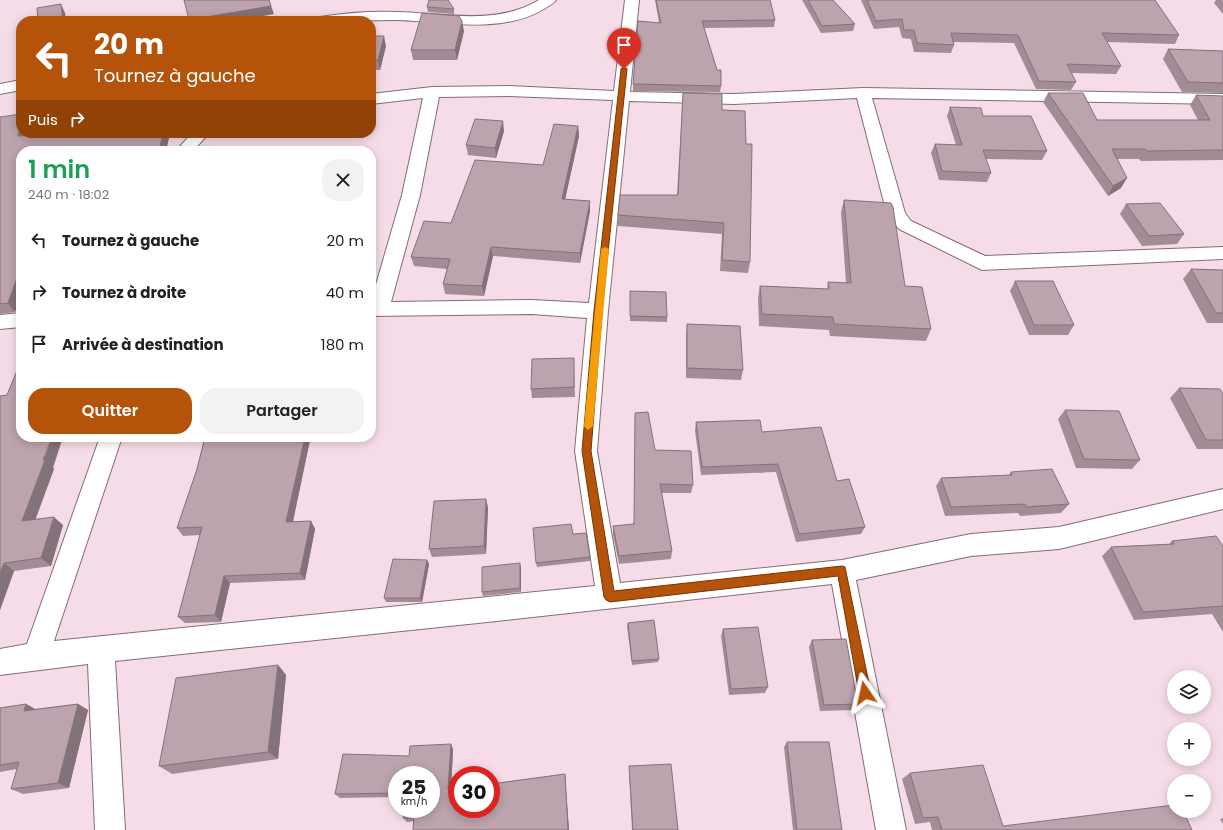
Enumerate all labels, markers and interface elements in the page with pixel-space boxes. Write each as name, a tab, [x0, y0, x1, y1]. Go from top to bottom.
text: 20 m	[94, 25, 164, 64]
pin	[607, 28, 641, 69]
icon: left	[28, 32, 80, 84]
icon: arrive	[613, 34, 635, 56]
text: Tournez à gauche	[94, 63, 256, 88]
icon: right	[66, 108, 88, 130]
text: Puis	[28, 109, 58, 130]
text: 1 min	[28, 153, 90, 186]
button: close	[322, 159, 364, 201]
text: 240 m · 18:02	[28, 185, 109, 204]
icon: left	[28, 229, 50, 251]
text: Tournez à gauche	[62, 230, 199, 251]
text: 20 m	[326, 230, 364, 251]
icon: right	[28, 281, 50, 303]
text: Tournez à droite	[62, 282, 186, 303]
text: 40 m	[326, 282, 364, 303]
icon: arrive	[28, 333, 50, 355]
text: Arrivée à destination	[62, 334, 224, 355]
text: 180 m	[321, 334, 364, 355]
button: Quitter	[28, 388, 192, 434]
button: Partager	[200, 388, 364, 434]
map controls	[1167, 670, 1211, 818]
button: layers	[1167, 670, 1211, 714]
position arrow	[844, 672, 886, 714]
button: +	[1167, 722, 1211, 766]
speed limit sign: 30	[448, 766, 500, 818]
text: 25	[402, 773, 426, 801]
button: −	[1167, 774, 1211, 818]
text: km/h	[401, 794, 427, 809]

